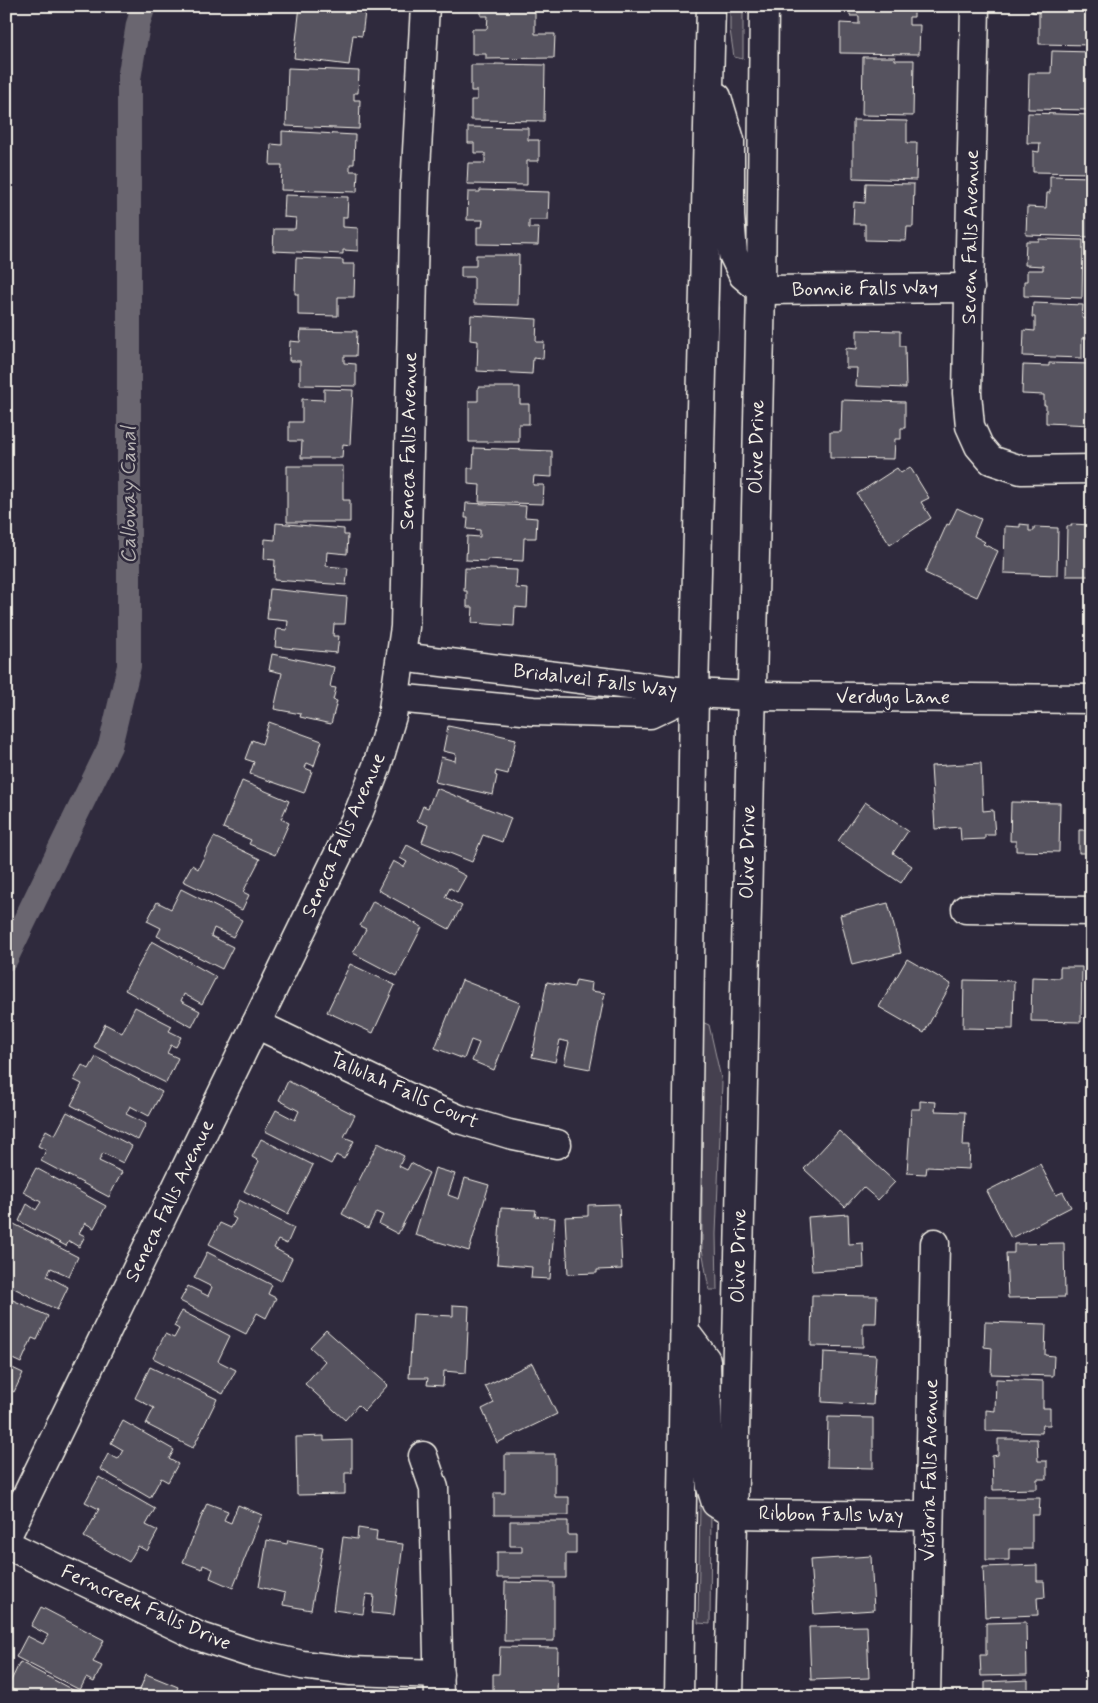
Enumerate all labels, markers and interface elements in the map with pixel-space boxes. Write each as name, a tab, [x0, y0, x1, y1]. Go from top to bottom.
street label: Seven Falls Avenue	[956, 149, 986, 325]
street label: Bonnie Falls Way	[792, 274, 938, 304]
street label: Seneca Falls Avenue	[394, 352, 424, 530]
street label: Olive Drive	[743, 399, 771, 495]
water label: Calloway Canal	[115, 424, 143, 564]
street label: Bridalveil Falls Way	[511, 658, 679, 704]
street label: Verdugo Lane	[836, 684, 950, 711]
street label: Seneca Falls Avenue	[295, 748, 393, 922]
street label: Olive Drive	[734, 804, 762, 900]
street label: Tallulah Falls Court	[325, 1046, 483, 1136]
street label: Seneca Falls Avenue	[119, 1115, 221, 1287]
street label: Olive Drive	[725, 1208, 753, 1304]
street label: Victoria Falls Avenue	[915, 1378, 945, 1561]
street label: Ribbon Falls Way	[758, 1500, 904, 1530]
street label: Ferncreek Falls Drive	[57, 1558, 235, 1658]

